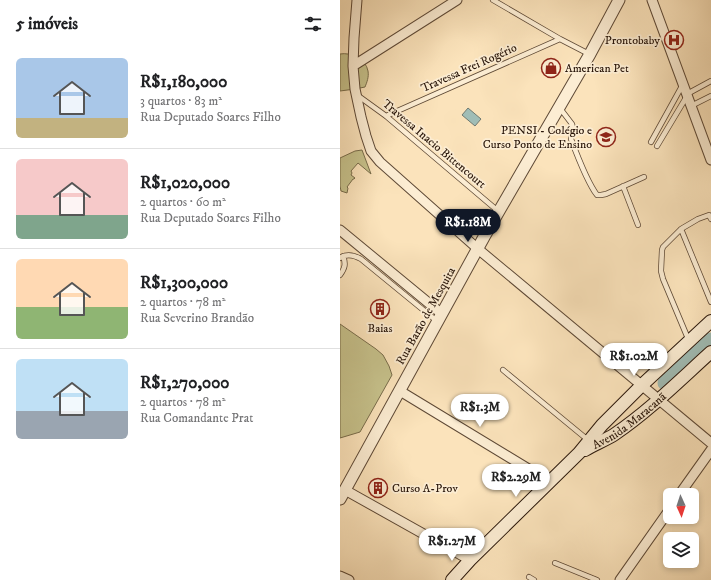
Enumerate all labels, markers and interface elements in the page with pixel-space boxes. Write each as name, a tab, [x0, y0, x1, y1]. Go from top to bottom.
text: 5 imóveis	[16, 13, 78, 35]
icon: filters	[302, 13, 324, 35]
hospital icon: Prontobaby	[663, 29, 685, 51]
place label: Prontobaby	[605, 33, 660, 48]
street label: Travessa Frei Rogério	[419, 40, 519, 96]
shop icon: American Pet	[540, 57, 562, 79]
place label: American Pet	[565, 61, 629, 76]
text: R$1,180,000	[140, 71, 227, 93]
icon: home	[48, 74, 96, 122]
text: 3 quartos · 83 m²	[140, 93, 222, 109]
street label: Travessa Inacio Bittencourt	[379, 96, 489, 192]
text: Rua Deputado Soares Filho	[140, 109, 281, 125]
place label: PENSI - Colégio e Curso Ponto de Ensino	[483, 123, 592, 152]
school or university icon: PENSI - Colégio e Curso Ponto de Ensino	[595, 126, 617, 148]
text: R$1,020,000	[140, 172, 230, 194]
icon: home	[48, 175, 96, 223]
text: 2 quartos · 60 m²	[140, 194, 226, 210]
pin: R$1.18M	[431, 209, 505, 243]
text: Rua Deputado Soares Filho	[140, 210, 281, 226]
text: R$1.18M	[445, 214, 491, 230]
street label: Rua Barão de Mesquita	[393, 264, 459, 367]
text: R$1,300,000	[140, 272, 228, 294]
icon: home	[48, 275, 96, 323]
text: 2 quartos · 78 m²	[140, 294, 226, 310]
building icon: Baias	[369, 298, 391, 320]
text: Rua Severino Brandão	[140, 310, 254, 326]
place label: Baias	[368, 321, 392, 336]
pin: R$1.02M	[597, 343, 671, 377]
text: R$1.02M	[610, 348, 658, 364]
text: R$1,270,000	[140, 372, 229, 394]
icon: home	[48, 375, 96, 423]
street label: Avenida Maracanã	[590, 389, 670, 452]
text: 2 quartos · 78 m²	[140, 394, 226, 410]
pin: R$1.3M	[447, 394, 513, 428]
text: R$1.3M	[460, 399, 500, 415]
text: Rua Comandante Prat	[140, 410, 253, 426]
pin: R$2.29M	[479, 464, 553, 498]
text: R$2.29M	[491, 469, 541, 485]
building icon: Curso A-Prov	[367, 477, 389, 499]
place label: Curso A-Prov	[392, 481, 458, 496]
north arrow	[663, 488, 699, 524]
map controls	[663, 488, 699, 568]
pin: R$1.27M	[415, 528, 489, 562]
button: layers	[663, 532, 699, 568]
text: R$1.27M	[428, 533, 476, 549]

